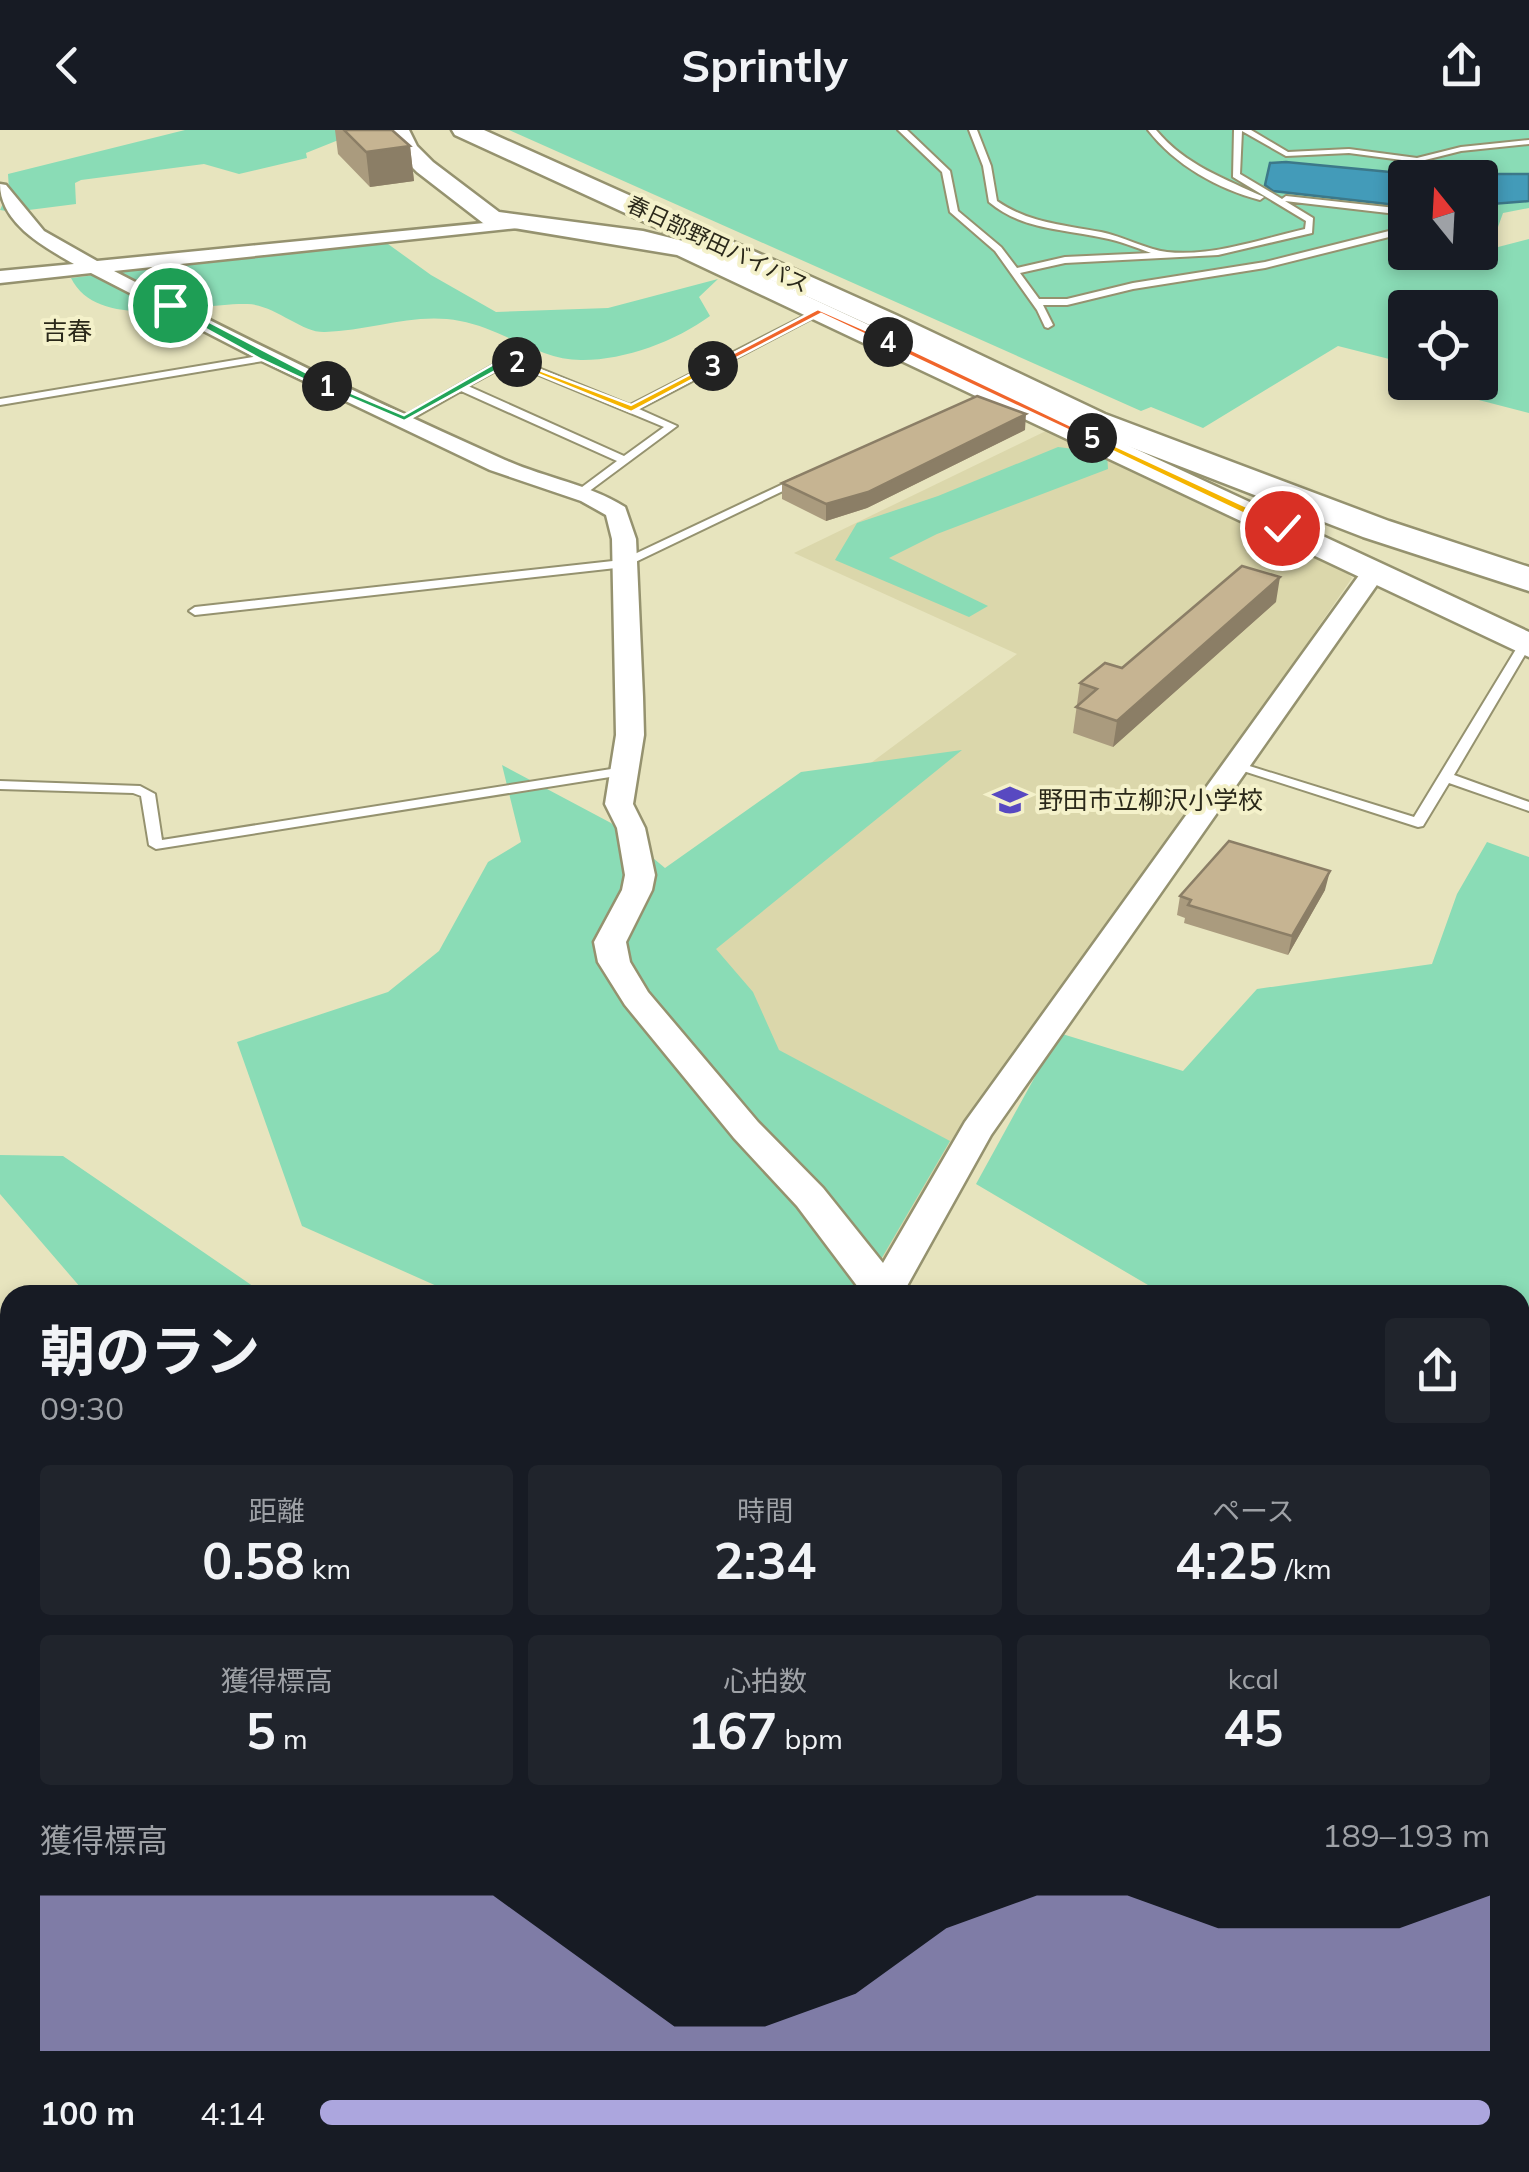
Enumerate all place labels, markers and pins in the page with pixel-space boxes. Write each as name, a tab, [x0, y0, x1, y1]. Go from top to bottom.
pin	[128, 263, 213, 348]
pin: 4	[863, 317, 913, 367]
pin: 2	[492, 337, 542, 387]
pin: 3	[688, 341, 738, 391]
pin: 1	[302, 361, 352, 411]
pin: 5	[1067, 413, 1117, 463]
pin	[1240, 486, 1325, 571]
school or university icon: 野田市立柳沢小学校	[991, 781, 1029, 819]
place label: 野田市立柳沢小学校	[1038, 784, 1263, 815]

